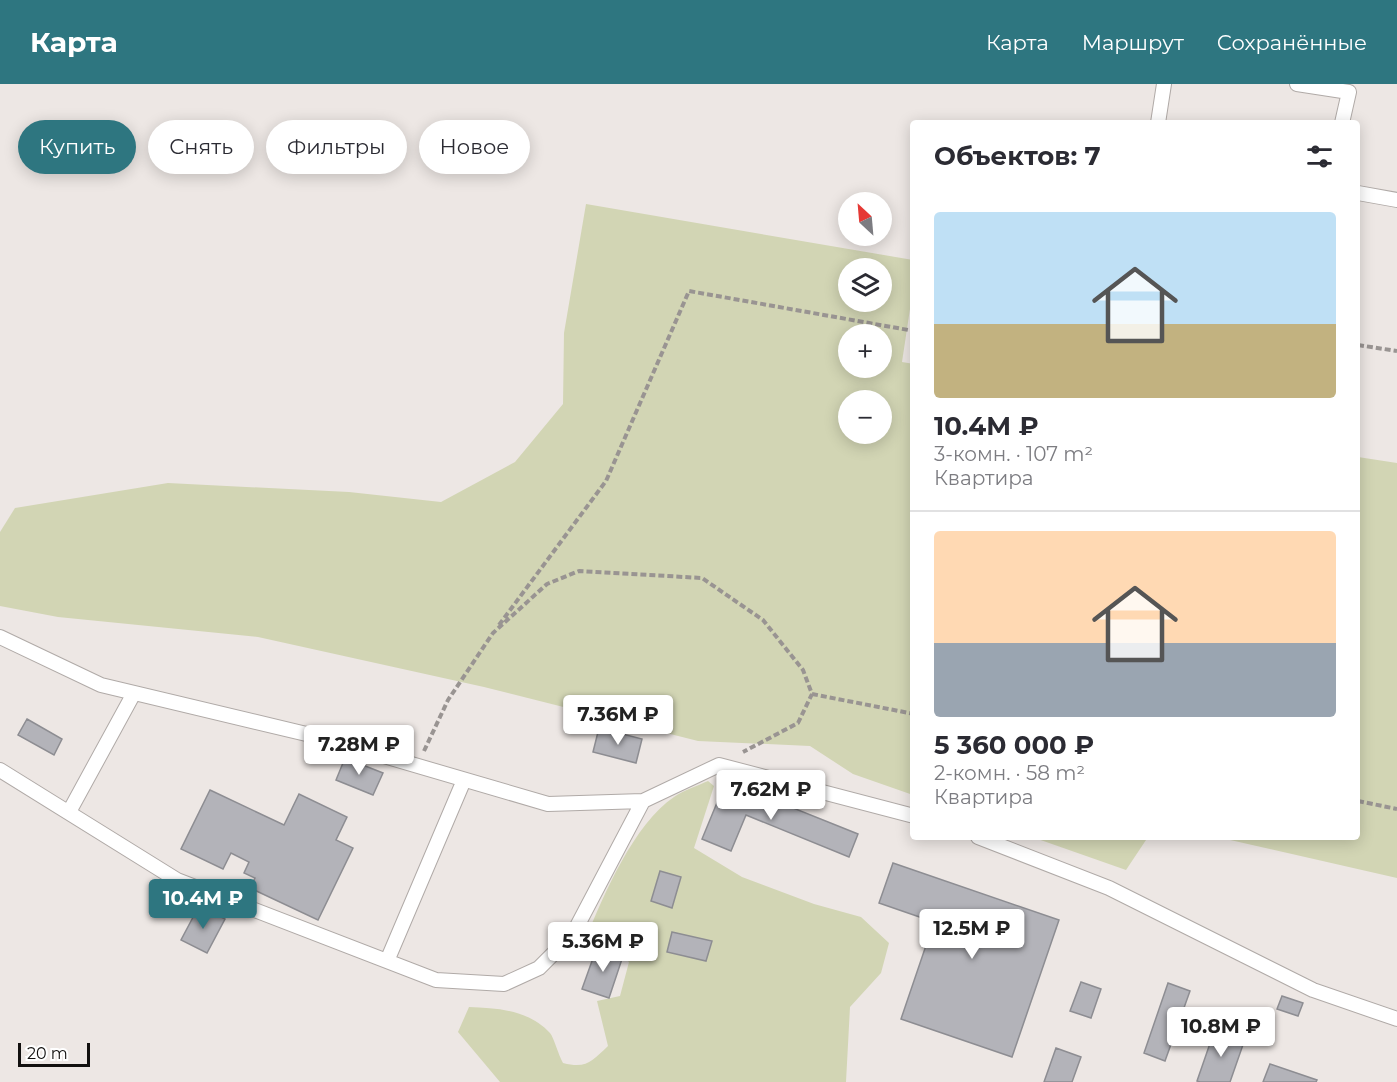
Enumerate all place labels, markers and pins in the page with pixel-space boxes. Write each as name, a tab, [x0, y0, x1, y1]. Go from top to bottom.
pin: 7.36M ₽	[563, 695, 673, 746]
pin: 7.28M ₽	[304, 725, 414, 776]
pin: 7.62M ₽	[716, 770, 826, 821]
pin: 10.4M ₽	[148, 879, 258, 930]
pin: 12.5M ₽	[917, 909, 1027, 960]
pin: 5.36M ₽	[548, 922, 658, 973]
pin: 10.8M ₽	[1166, 1007, 1276, 1058]

